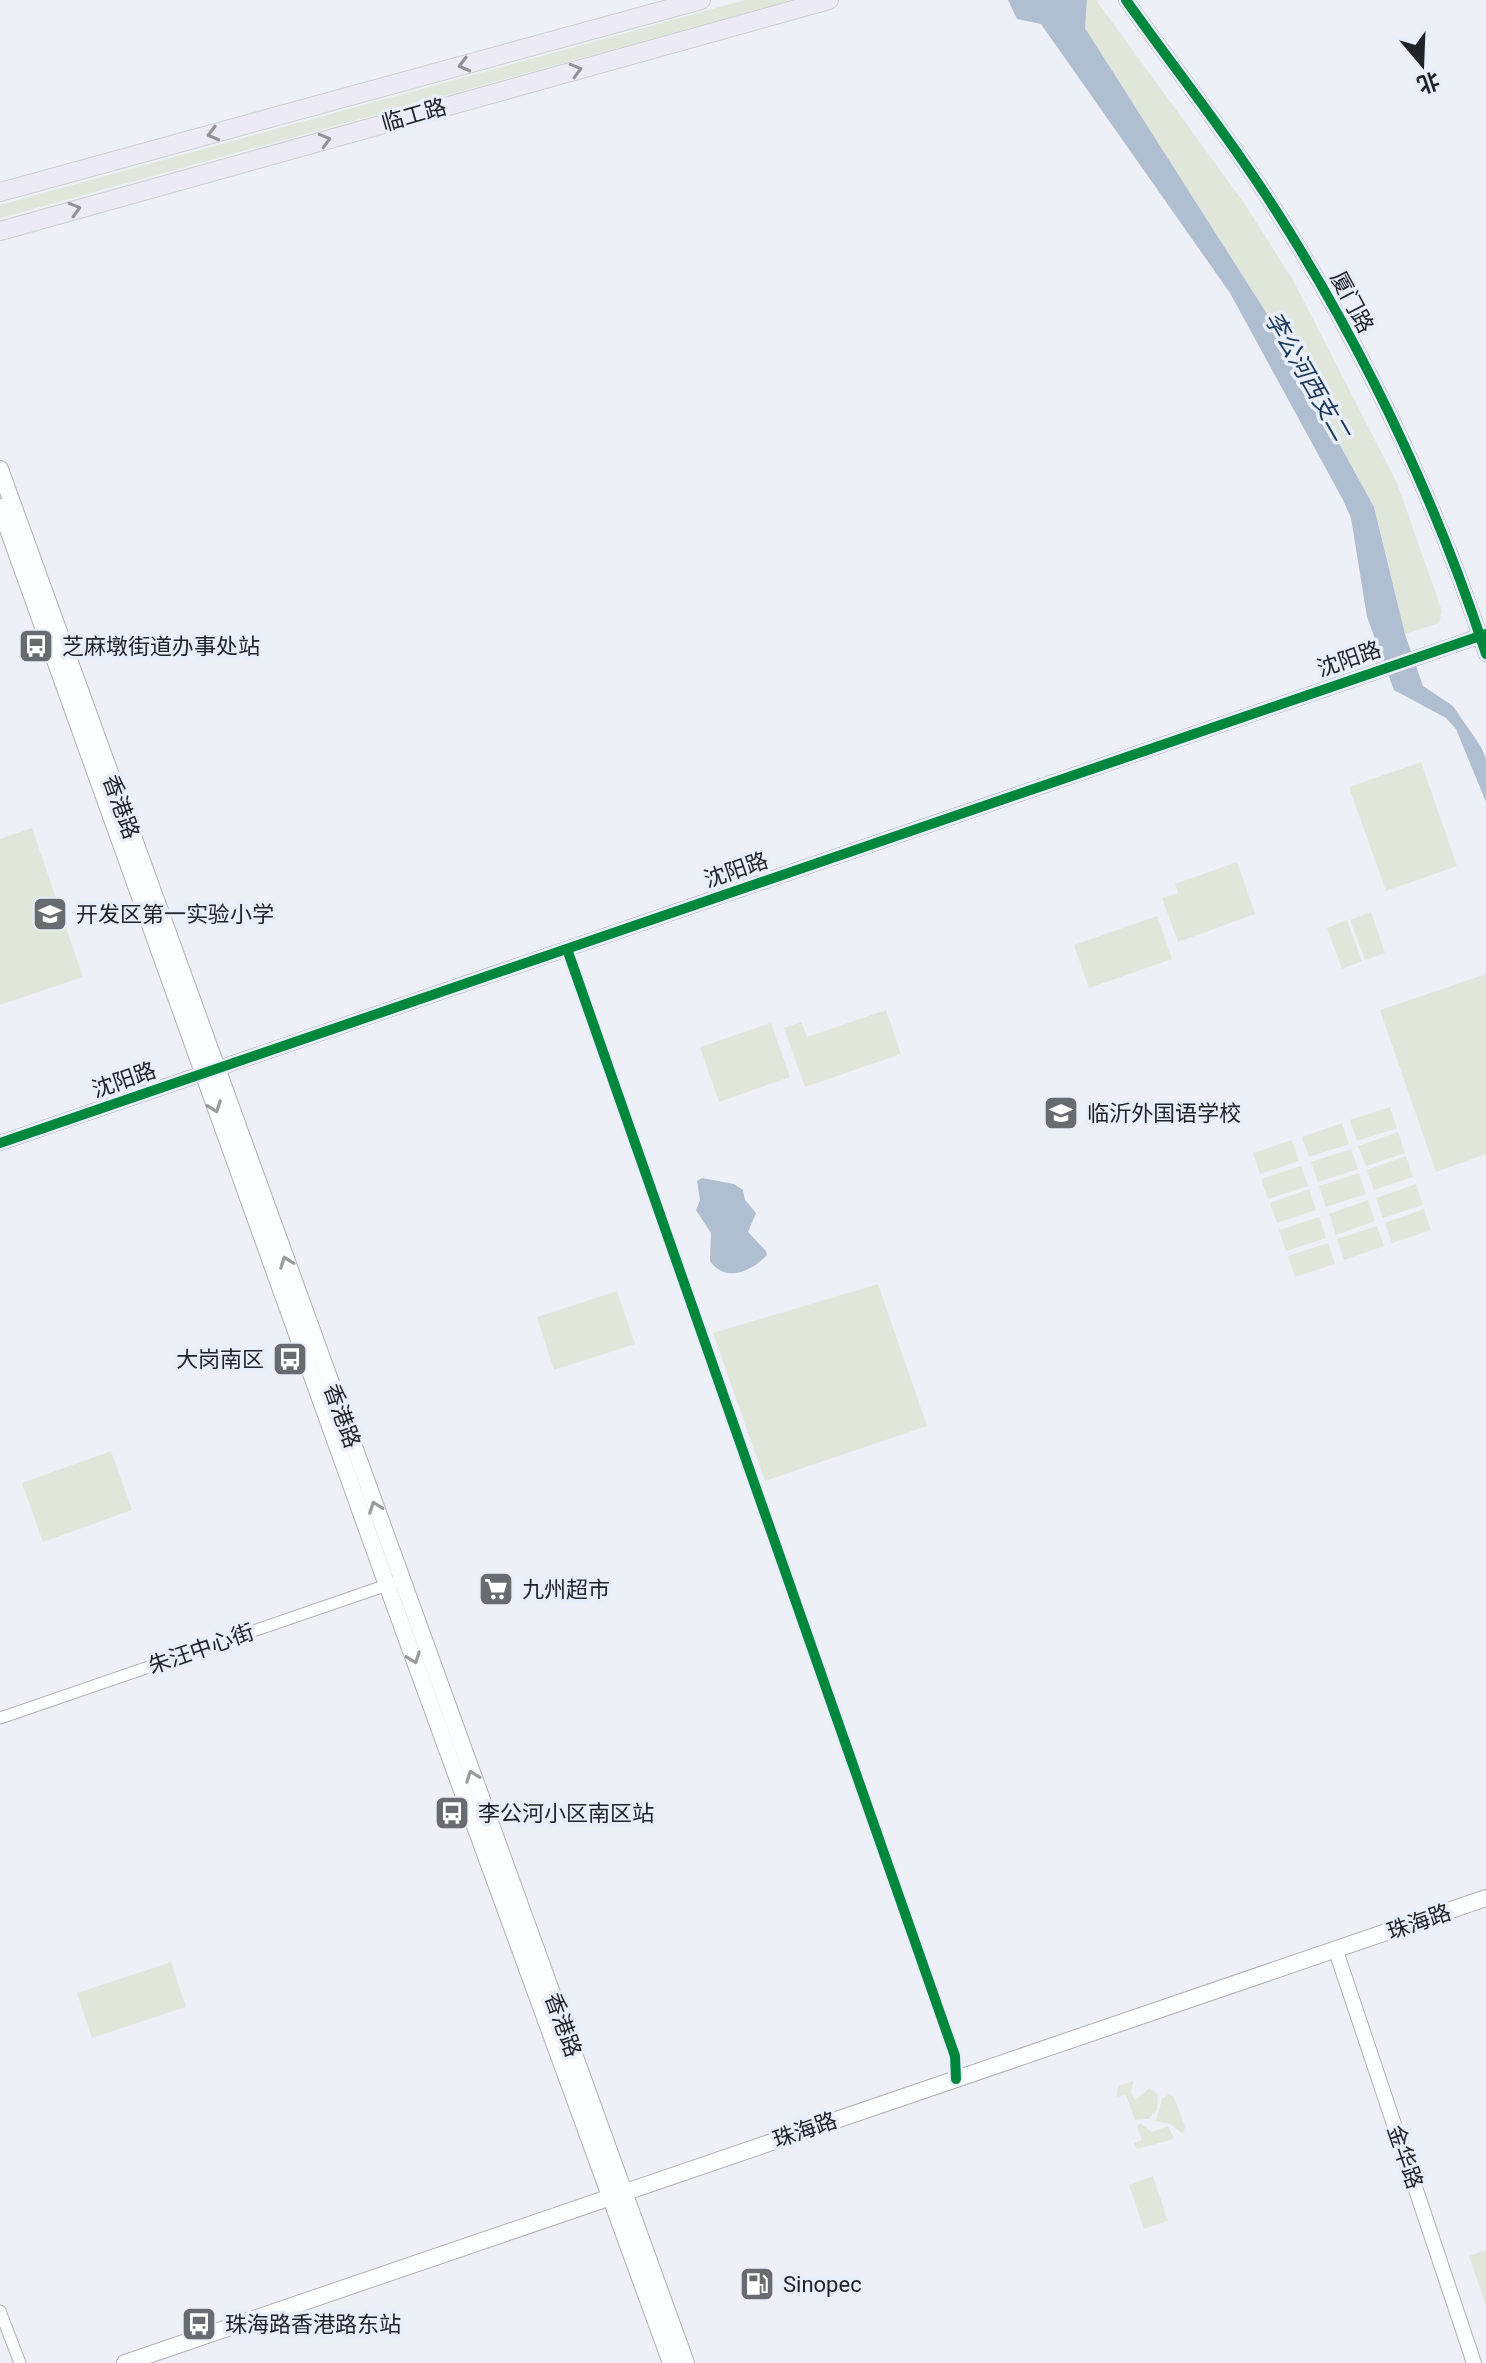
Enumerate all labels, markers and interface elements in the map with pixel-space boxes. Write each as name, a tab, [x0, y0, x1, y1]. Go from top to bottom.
north arrow	[1382, 24, 1462, 104]
one-way arrow	[457, 56, 471, 72]
one-way arrow	[569, 63, 582, 80]
text: 北	[1414, 67, 1443, 98]
street label: 临工路	[379, 94, 449, 136]
one-way arrow	[206, 124, 220, 141]
one-way arrow	[318, 133, 332, 149]
one-way arrow	[67, 202, 81, 219]
street label: 厦门路	[1325, 267, 1379, 337]
water label: 李公河西支二	[1259, 307, 1356, 446]
bus stop icon: 芝麻墩街道办事处站	[17, 627, 55, 665]
place label: 芝麻墩街道办事处站	[62, 634, 260, 659]
street label: 沈阳路	[1314, 636, 1384, 682]
street label: 香港路	[98, 772, 144, 842]
street label: 沈阳路	[701, 847, 771, 893]
school or university icon: 开发区第一实验小学	[31, 895, 69, 933]
place label: 开发区第一实验小学	[76, 902, 274, 927]
street label: 沈阳路	[89, 1057, 159, 1103]
school or university icon: 临沂外国语学校	[1042, 1094, 1080, 1132]
one-way arrow	[206, 1100, 222, 1114]
place label: 临沂外国语学校	[1087, 1101, 1241, 1126]
one-way arrow	[279, 1256, 296, 1270]
bus stop icon: 大岗南区	[271, 1340, 309, 1378]
place label: 大岗南区	[176, 1347, 264, 1372]
street label: 香港路	[319, 1381, 365, 1451]
one-way arrow	[368, 1500, 384, 1514]
supermarket icon: 九州超市	[477, 1570, 515, 1608]
place label: 九州超市	[522, 1577, 610, 1602]
street label: 朱汪中心街	[145, 1619, 257, 1679]
one-way arrow	[404, 1650, 421, 1664]
one-way arrow	[466, 1769, 482, 1783]
bus stop icon: 李公河小区南区站	[433, 1794, 471, 1832]
place label: 李公河小区南区站	[478, 1801, 654, 1826]
street label: 珠海路	[1384, 1899, 1454, 1945]
street label: 香港路	[540, 1990, 586, 2060]
street label: 珠海路	[770, 2107, 840, 2153]
street label: 金华路	[1382, 2122, 1428, 2192]
fuel station icon: Sinopec	[738, 2265, 776, 2303]
place label: Sinopec	[783, 2272, 862, 2297]
bus stop icon: 珠海路香港路东站	[180, 2305, 218, 2343]
place label: 珠海路香港路东站	[225, 2312, 401, 2337]

